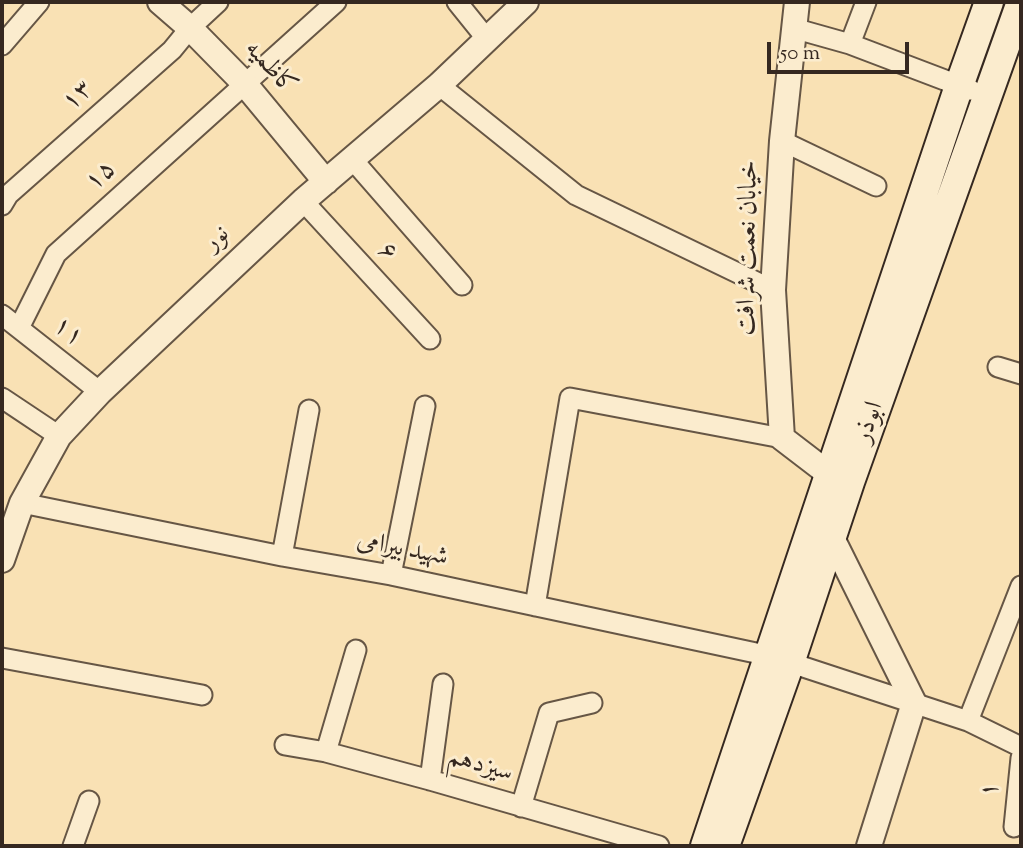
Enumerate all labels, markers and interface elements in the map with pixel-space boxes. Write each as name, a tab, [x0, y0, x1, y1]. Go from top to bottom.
scale bar	[771, 28, 913, 72]
street label: کاظمیه	[236, 35, 302, 103]
text: 50 m	[780, 39, 820, 69]
street label: ۱۳	[57, 75, 101, 119]
street label: ۱۵	[80, 155, 124, 199]
street label: خیابان نعمت شرافت	[733, 160, 767, 336]
street label: نور	[198, 220, 238, 260]
street label: ۶	[369, 237, 403, 269]
street label: ۱۱	[45, 311, 89, 355]
street label: ابوذر	[849, 398, 893, 448]
street label: شهید بیرامی	[354, 527, 450, 575]
street label: سیزدهم	[444, 743, 516, 791]
street label: ۱	[976, 781, 1008, 799]

